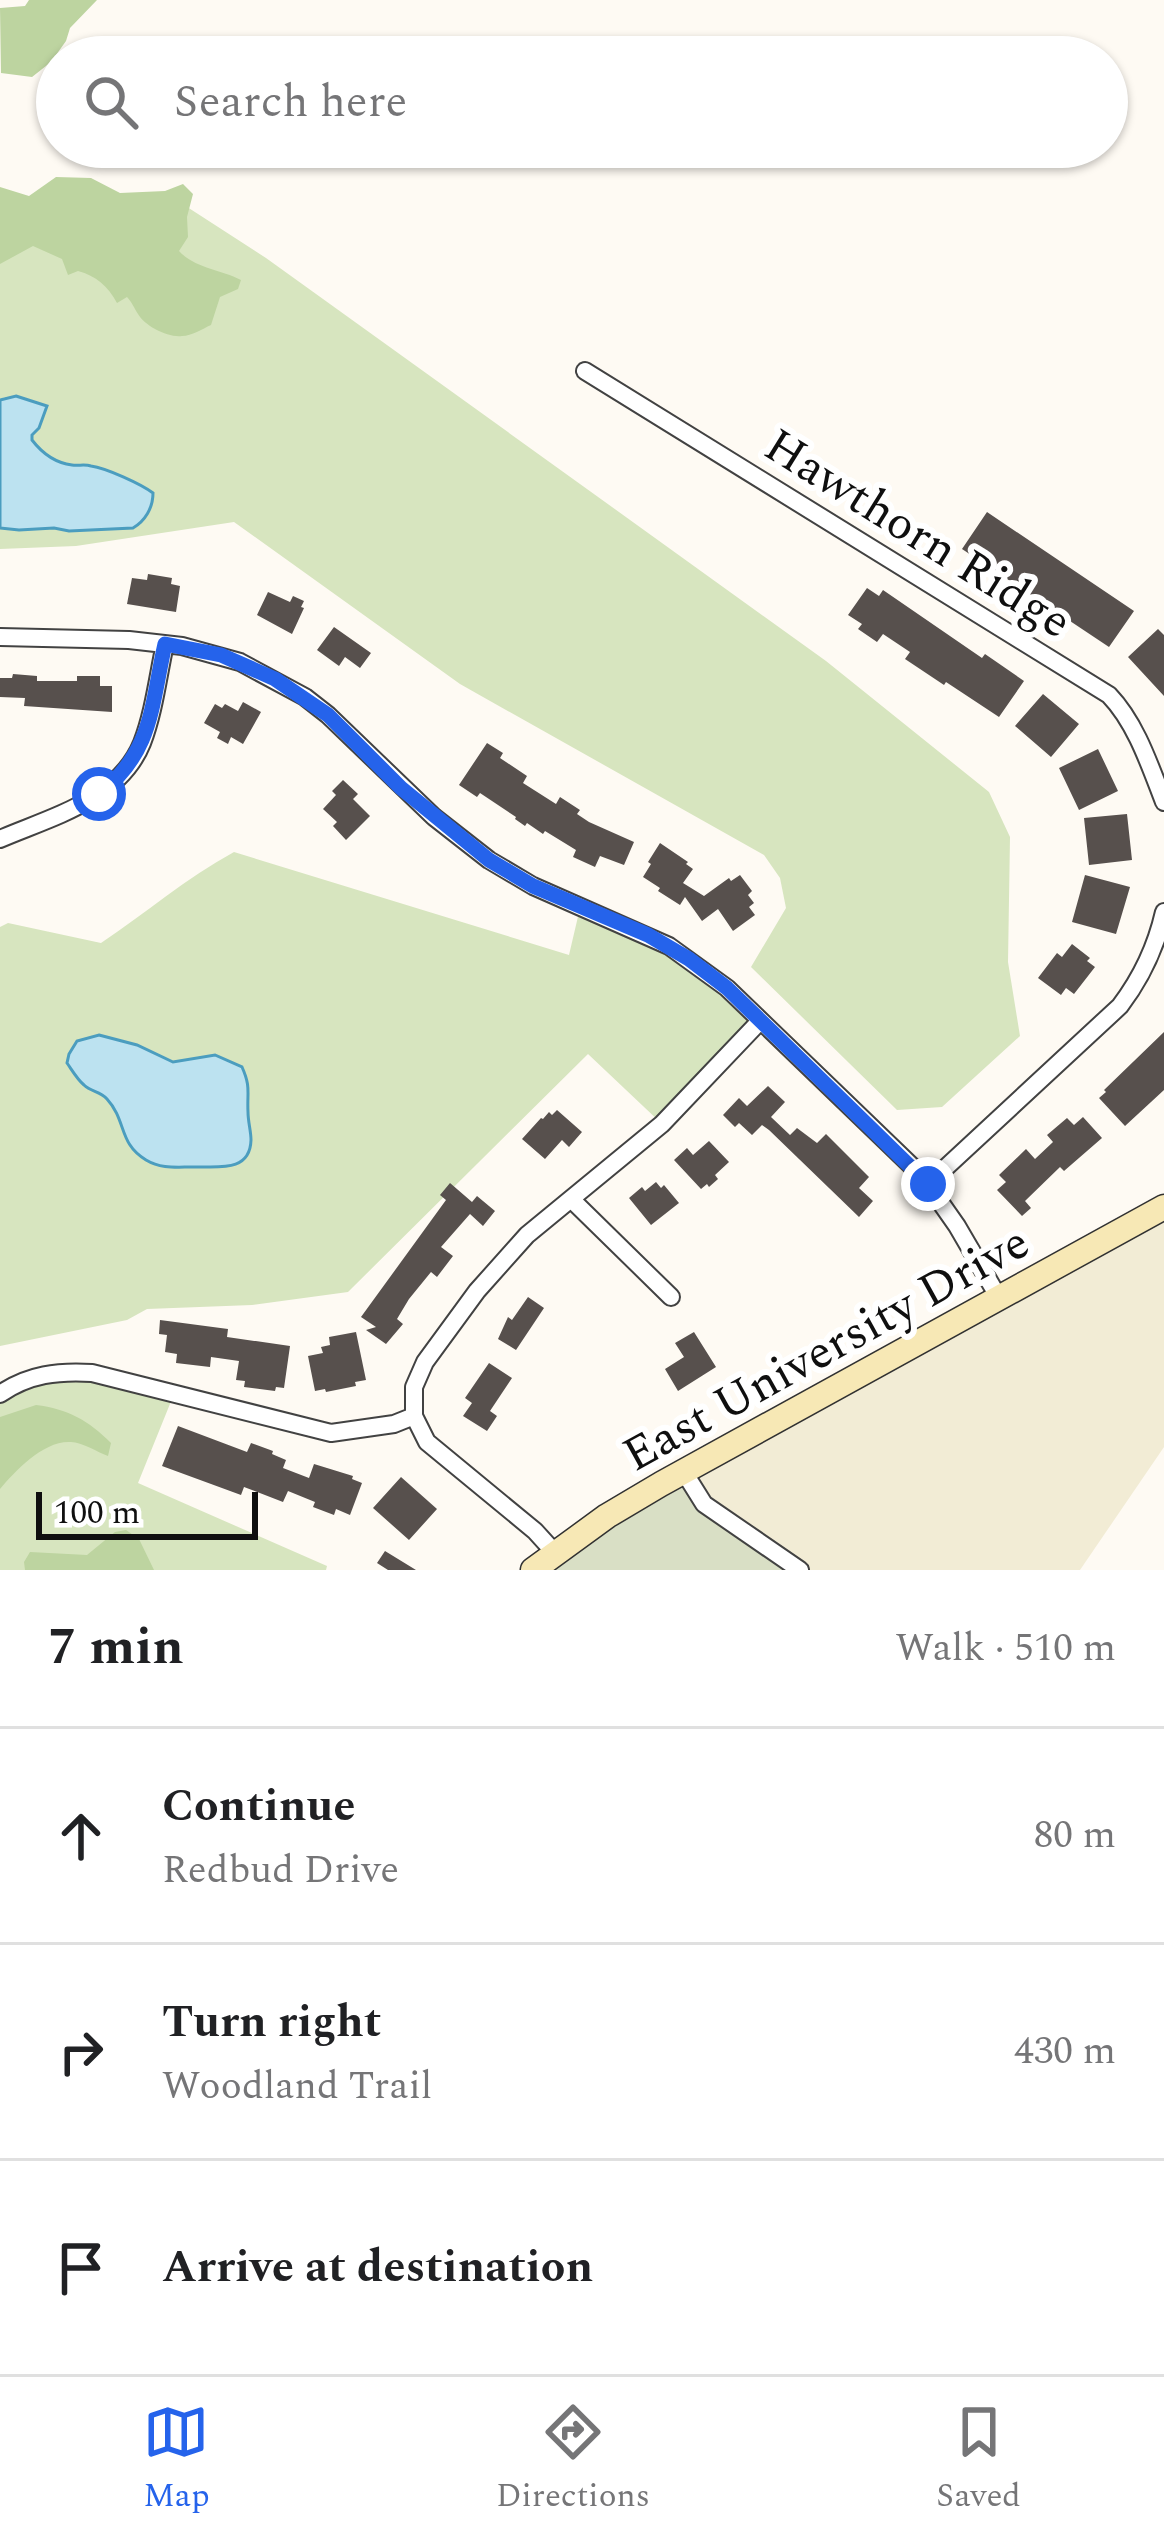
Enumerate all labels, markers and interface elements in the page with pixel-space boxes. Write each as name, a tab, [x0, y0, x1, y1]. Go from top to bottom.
search box	[36, 36, 1128, 168]
text: Search here	[174, 68, 407, 137]
icon: search	[78, 69, 144, 135]
street label: Hawthorn Ridge	[750, 410, 1086, 658]
route start	[72, 767, 126, 821]
route end	[901, 1157, 955, 1211]
street label: East University Drive	[609, 1207, 1043, 1491]
scale bar	[36, 1486, 258, 1539]
text: 100 m	[54, 1488, 140, 1538]
text: 7 min	[48, 1609, 184, 1687]
text: Walk · 510 m	[895, 1619, 1116, 1678]
text: Continue	[162, 1772, 355, 1841]
icon: ahead	[48, 1803, 114, 1869]
text: 80 m	[1034, 1806, 1116, 1865]
text: Redbud Drive	[162, 1841, 399, 1900]
text: Turn right	[162, 1988, 381, 2057]
icon: right	[48, 2019, 114, 2085]
text: 430 m	[1014, 2022, 1116, 2081]
text: Woodland Trail	[162, 2057, 432, 2116]
text: Arrive at destination	[162, 2233, 593, 2302]
icon: arrive	[48, 2235, 114, 2301]
tab: Map	[143, 2399, 210, 2521]
tab: Directions	[496, 2399, 650, 2521]
tab: Saved	[936, 2399, 1021, 2521]

